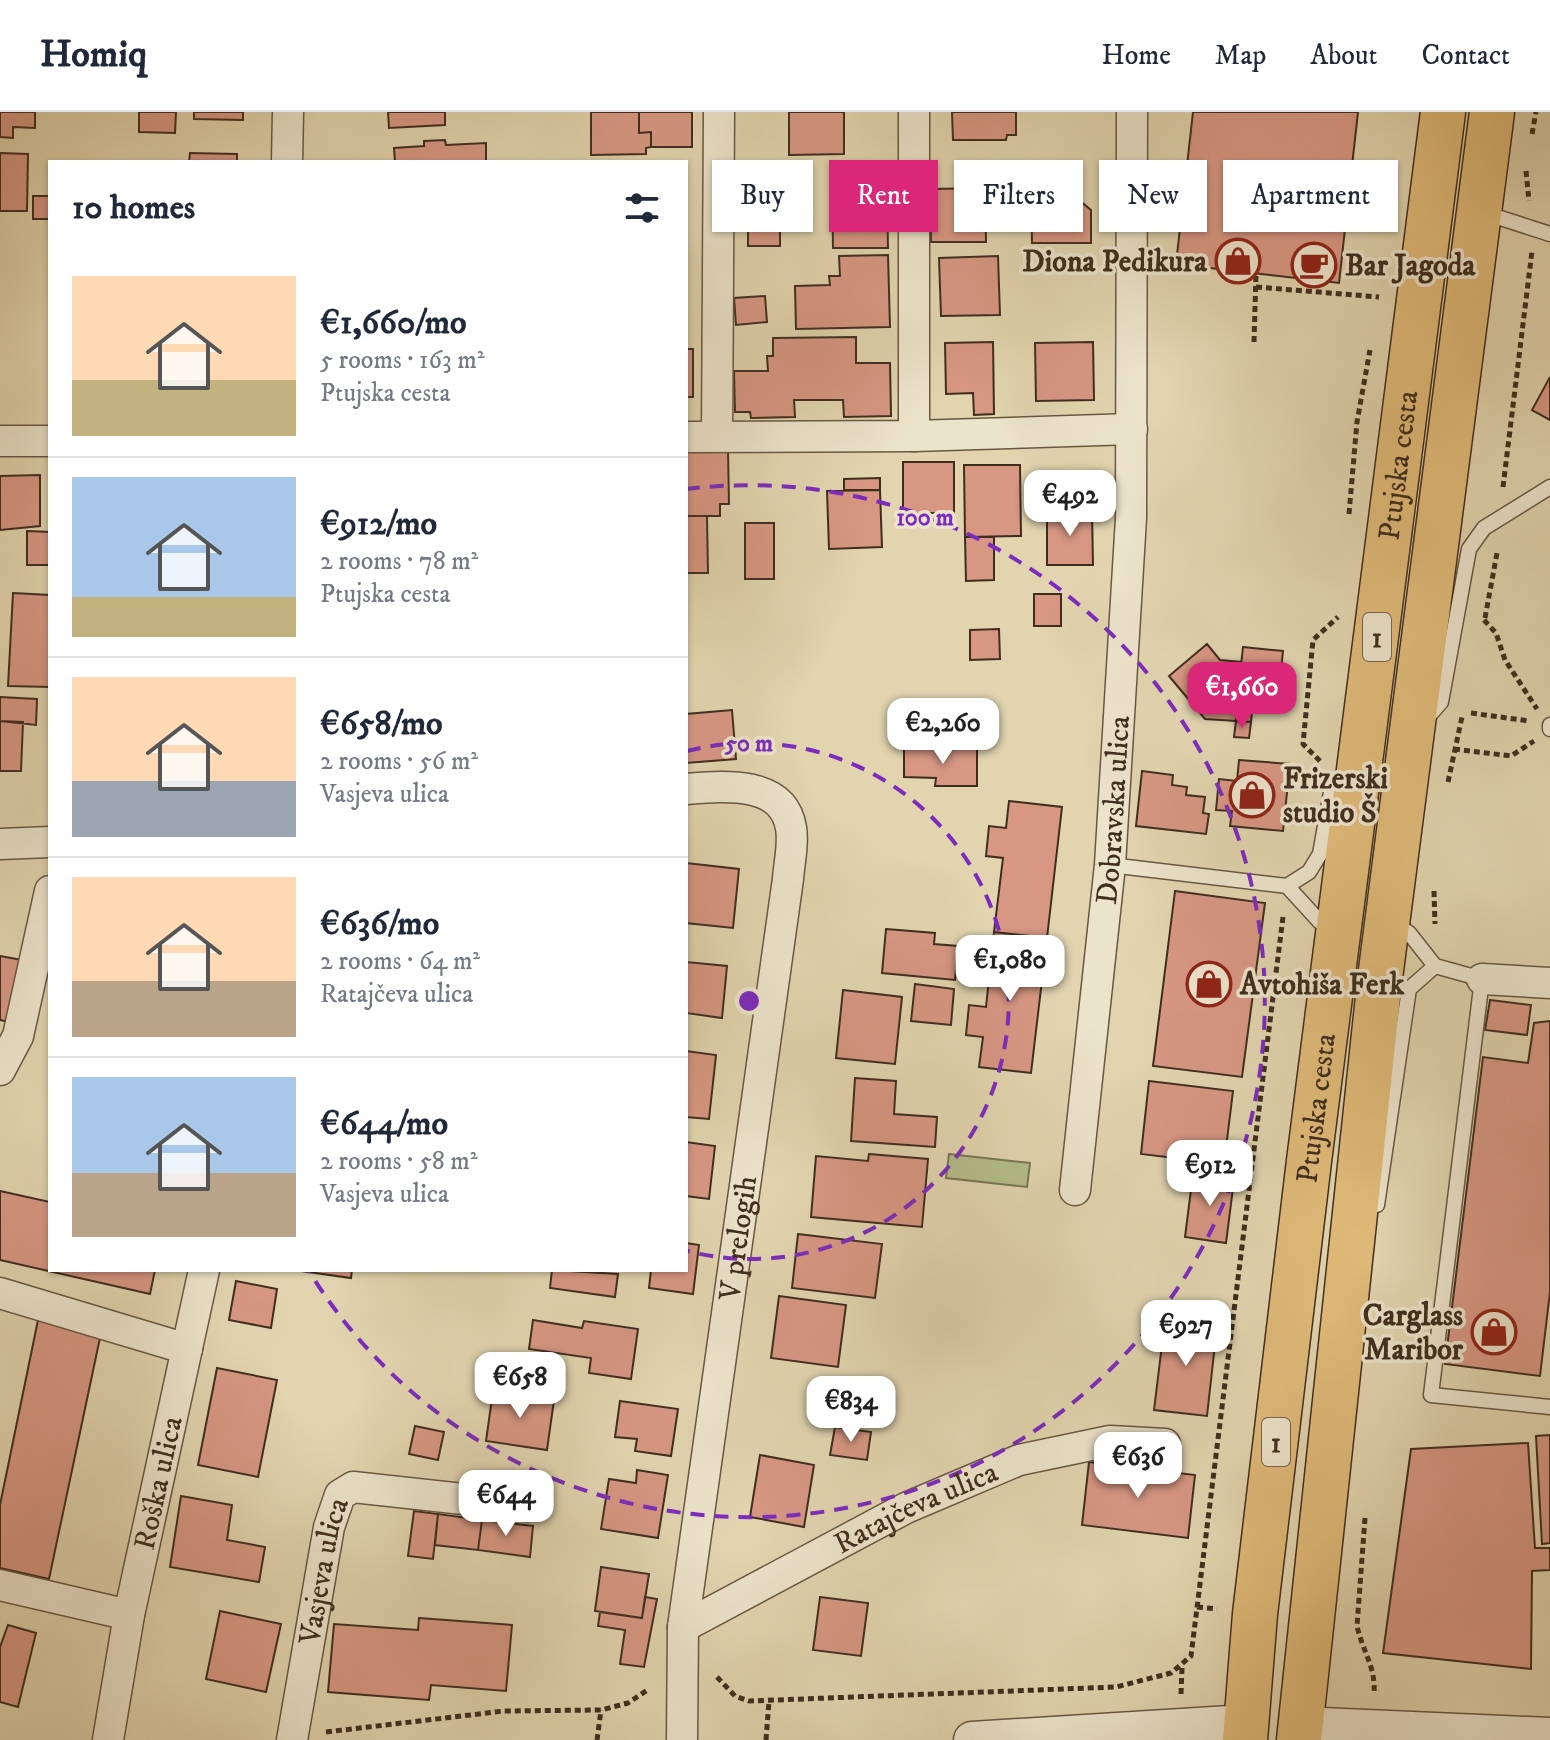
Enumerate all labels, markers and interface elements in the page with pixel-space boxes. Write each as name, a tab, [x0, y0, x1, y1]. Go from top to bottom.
text: Homiq	[40, 31, 147, 79]
text: Home	[1102, 38, 1171, 73]
text: Map	[1215, 38, 1266, 73]
text: About	[1310, 38, 1377, 73]
text: Contact	[1421, 38, 1510, 73]
chip: Buy	[712, 160, 813, 232]
chip: Rent	[829, 160, 938, 232]
chip: Filters	[954, 160, 1083, 232]
chip: New	[1099, 160, 1207, 232]
chip: Apartment	[1223, 160, 1398, 232]
icon: filters	[620, 186, 664, 230]
text: 10 homes	[72, 187, 195, 229]
shop icon: Diona Pedikura	[1214, 237, 1262, 285]
cafe icon: Bar Jagoda	[1290, 241, 1338, 289]
place label: Diona Pedikura	[1022, 244, 1208, 281]
place label: Bar Jagoda	[1345, 248, 1477, 285]
text: €1,660/mo	[320, 302, 466, 344]
icon: home	[136, 308, 232, 404]
text: 5 rooms · 163 m²	[320, 344, 485, 377]
text: Ptujska cesta	[320, 377, 450, 410]
street label: Ptujska cesta	[1371, 388, 1427, 542]
pin: €492	[1023, 470, 1117, 538]
text: €492	[1042, 479, 1098, 512]
text: €912/mo	[320, 503, 437, 545]
text: 100 m	[896, 503, 954, 533]
icon: home	[136, 509, 232, 605]
text: 2 rooms · 78 m²	[320, 545, 478, 578]
text: Ptujska cesta	[320, 578, 450, 611]
road number: 1	[1363, 613, 1391, 661]
pin: €1,660	[1177, 662, 1307, 730]
text: €1,660	[1206, 671, 1278, 704]
pin: €2,260	[878, 698, 1008, 766]
text: €658/mo	[320, 703, 443, 745]
text: €2,260	[905, 707, 981, 740]
icon: home	[136, 709, 232, 805]
street label: Dobravska ulica	[1089, 714, 1139, 906]
text: 50 m	[724, 729, 773, 759]
text: 2 rooms · 56 m²	[320, 745, 478, 778]
place label: Frizerski studio Š	[1283, 761, 1388, 832]
shop icon: Frizerski studio Š	[1228, 771, 1276, 819]
text: Vasjeva ulica	[320, 778, 449, 811]
text: €636/mo	[320, 903, 439, 945]
icon: home	[136, 909, 232, 1005]
pin: €1,080	[945, 935, 1075, 1003]
text: €1,080	[974, 944, 1046, 977]
text: 2 rooms · 64 m²	[320, 945, 480, 978]
shop icon: Avtohiša Ferk	[1185, 960, 1233, 1008]
place label: Avtohiša Ferk	[1239, 967, 1406, 1004]
text: Ratajčeva ulica	[320, 978, 473, 1011]
centre of rings	[735, 987, 763, 1015]
street label: Ptujska cesta	[1290, 1031, 1345, 1185]
text: €644/mo	[320, 1103, 448, 1145]
icon: home	[136, 1109, 232, 1205]
pin: €912	[1163, 1140, 1257, 1208]
text: 2 rooms · 58 m²	[320, 1145, 478, 1178]
text: €912	[1185, 1149, 1235, 1182]
street label: V prelogih	[712, 1173, 766, 1304]
text: Vasjeva ulica	[320, 1178, 449, 1211]
place label: Carglass Maribor	[1363, 1298, 1464, 1369]
pin: €927	[1139, 1300, 1233, 1368]
shop icon: Carglass Maribor	[1470, 1308, 1518, 1356]
text: €927	[1159, 1309, 1213, 1342]
pin: €658	[473, 1352, 567, 1420]
text: €658	[493, 1361, 547, 1394]
pin: €834	[804, 1376, 898, 1444]
text: €834	[825, 1385, 877, 1418]
street label: Roška ulica	[127, 1413, 192, 1553]
road number: 1	[1262, 1418, 1290, 1466]
pin: €636	[1091, 1432, 1185, 1500]
text: €636	[1112, 1441, 1164, 1474]
street label: Ratajčeva ulica	[828, 1454, 1004, 1563]
pin: €644	[459, 1470, 553, 1538]
text: €644	[477, 1479, 535, 1512]
street label: Vasjeva ulica	[292, 1493, 358, 1648]

